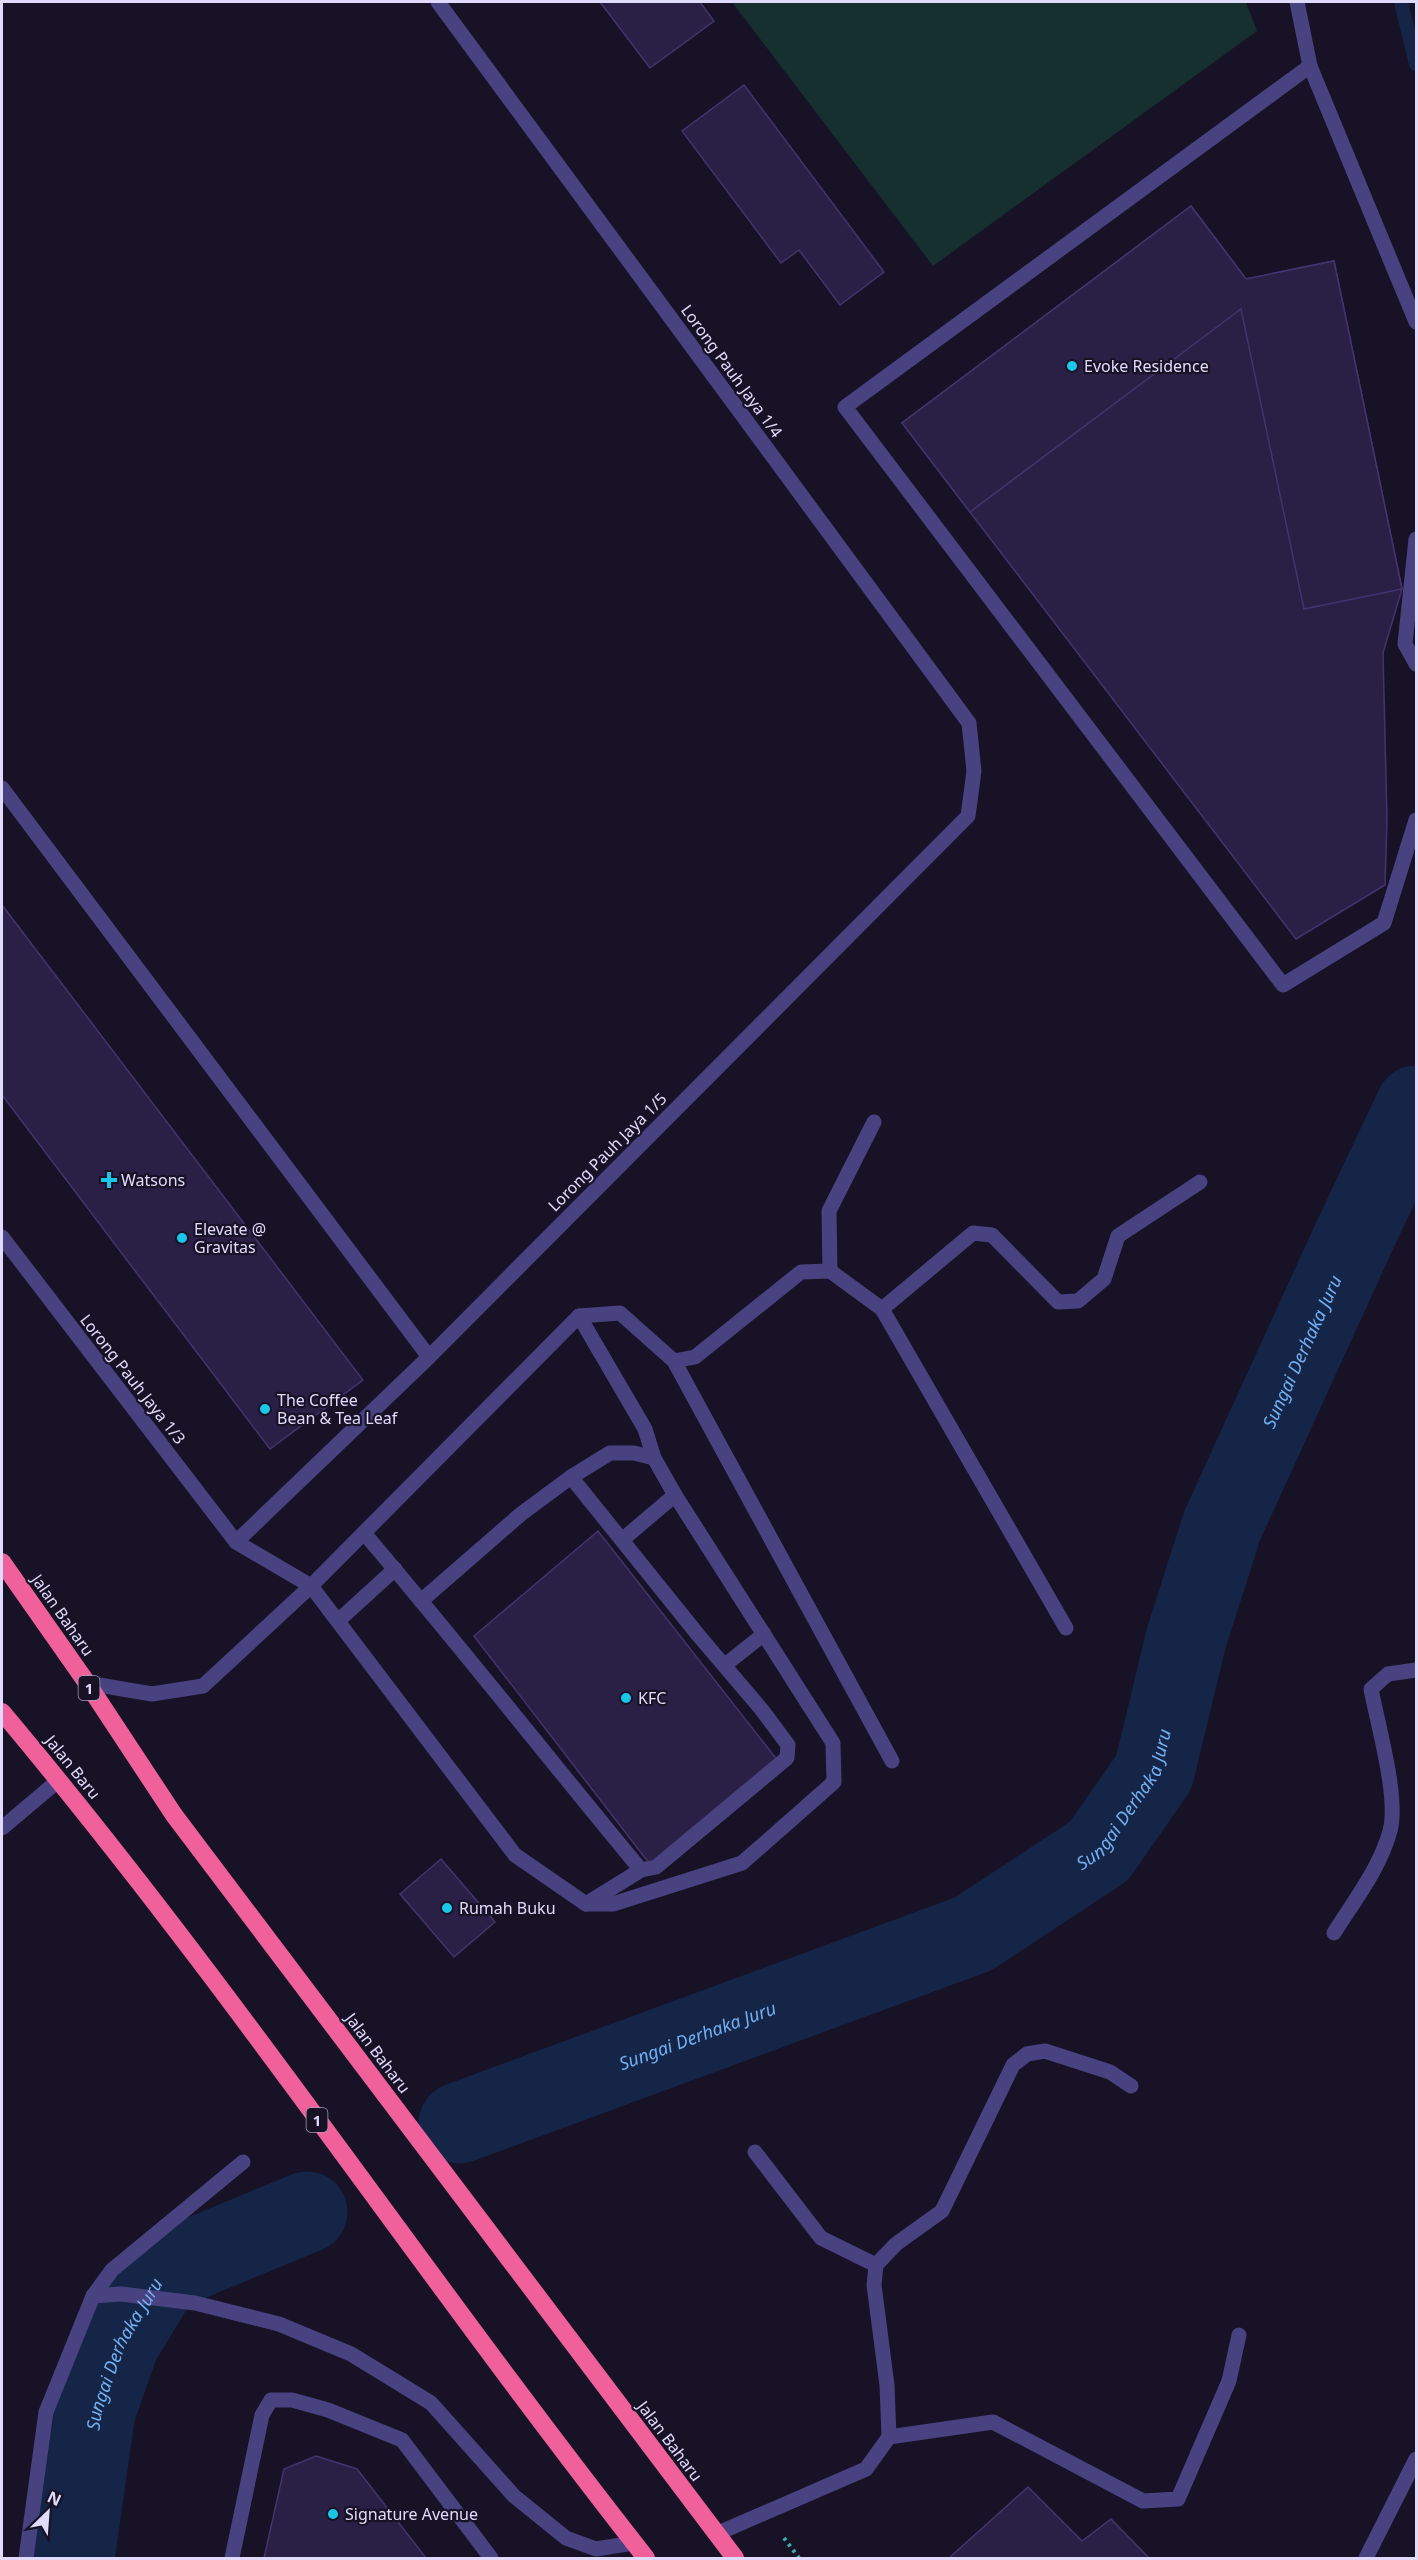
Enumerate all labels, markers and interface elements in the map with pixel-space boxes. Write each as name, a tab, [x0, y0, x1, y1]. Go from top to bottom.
street label: Lorong Pauh Jaya 1/4	[676, 300, 788, 442]
place label: Evoke Residence	[1084, 355, 1209, 377]
marker: Evoke Residence	[1065, 359, 1079, 373]
street label: Lorong Pauh Jaya 1/5	[543, 1088, 671, 1216]
place label: Watsons	[121, 1169, 185, 1191]
marker: Watsons	[102, 1173, 116, 1187]
place label: Elevate @ Gravitas	[194, 1218, 266, 1258]
marker: Elevate @ Gravitas	[175, 1231, 189, 1245]
water label: Sungai Derhaka Juru	[1256, 1271, 1347, 1432]
street label: Lorong Pauh Jaya 1/3	[75, 1309, 191, 1449]
place label: The Coffee Bean & Tea Leaf	[277, 1389, 399, 1429]
marker: The Coffee Bean & Tea Leaf	[258, 1402, 272, 1416]
street label: Jalan Baharu	[26, 1568, 99, 1660]
road number: 1	[78, 1676, 100, 1700]
place label: KFC	[638, 1687, 666, 1709]
marker: KFC	[619, 1691, 633, 1705]
water label: Sungai Derhaka Juru	[1071, 1726, 1176, 1875]
street label: Jalan Baru	[39, 1729, 106, 1804]
place label: Rumah Buku	[459, 1897, 556, 1919]
marker: Rumah Buku	[440, 1901, 454, 1915]
water label: Sungai Derhaka Juru	[616, 1995, 779, 2075]
street label: Jalan Baharu	[339, 2007, 415, 2098]
road number: 1	[306, 2108, 328, 2132]
water label: Sungai Derhaka Juru	[80, 2273, 168, 2432]
street label: Jalan Baharu	[631, 2395, 707, 2486]
north arrow	[18, 2482, 78, 2542]
text: N	[44, 2486, 65, 2511]
place label: Signature Avenue	[345, 2503, 478, 2525]
marker: Signature Avenue	[326, 2507, 340, 2521]

